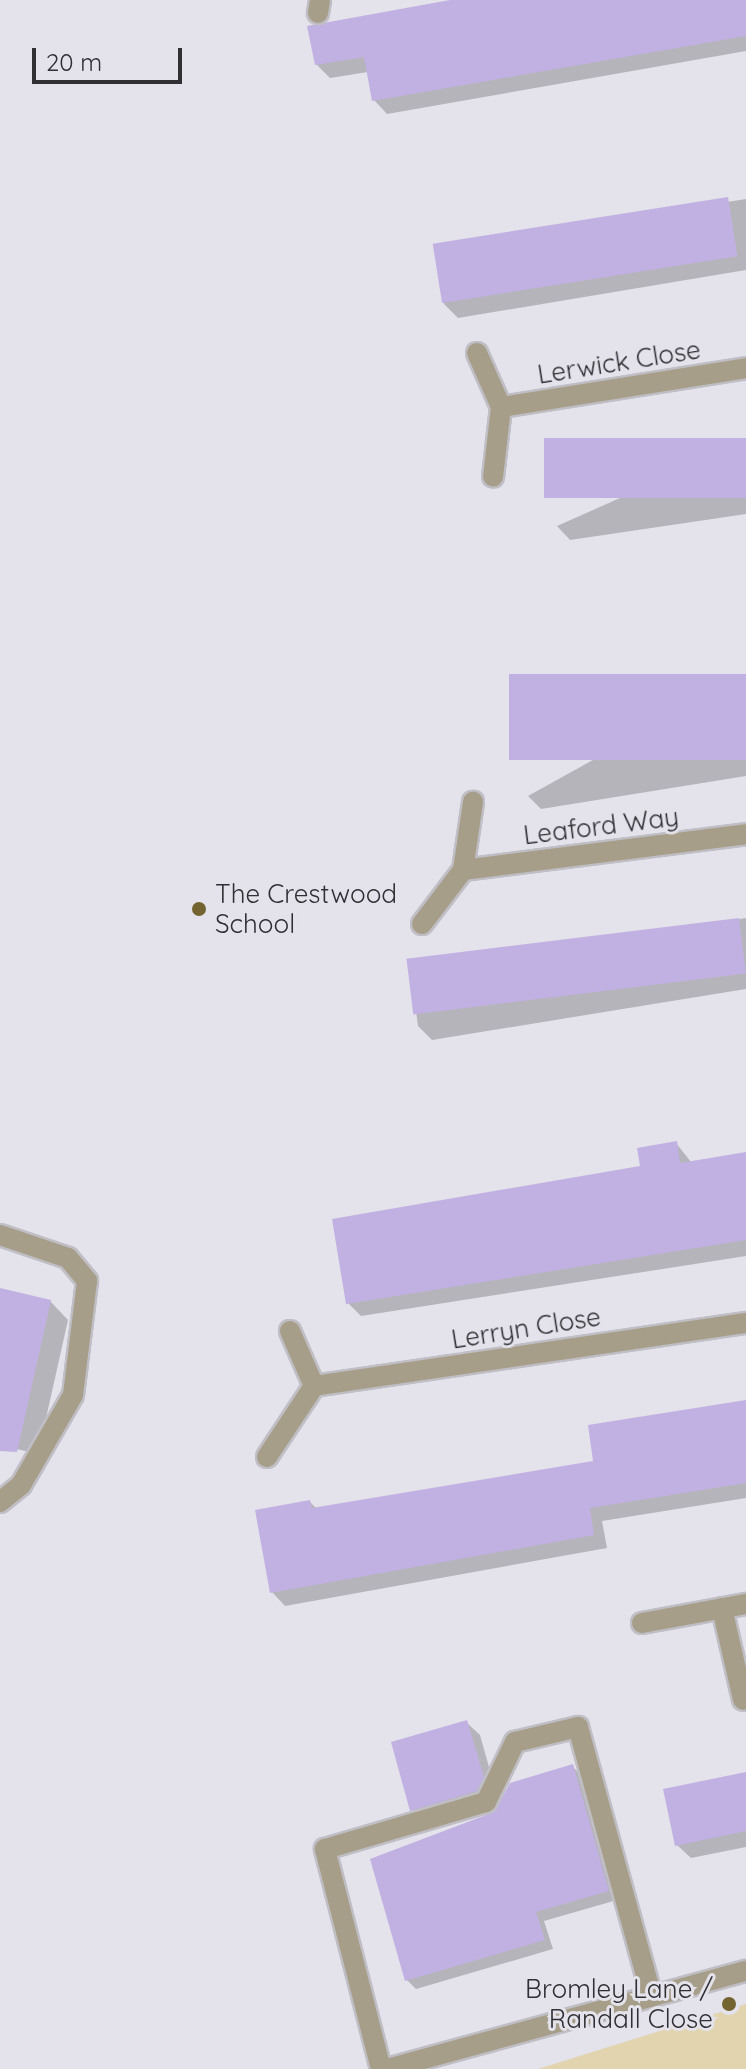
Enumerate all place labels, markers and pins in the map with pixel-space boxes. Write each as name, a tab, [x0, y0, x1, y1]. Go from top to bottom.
place label: The Crestwood School	[215, 878, 397, 940]
marker: The Crestwood School	[190, 900, 208, 918]
place label: Bromley Lane / Randall Close	[525, 1973, 713, 2034]
marker: Bromley Lane / Randall Close	[720, 1995, 738, 2013]

